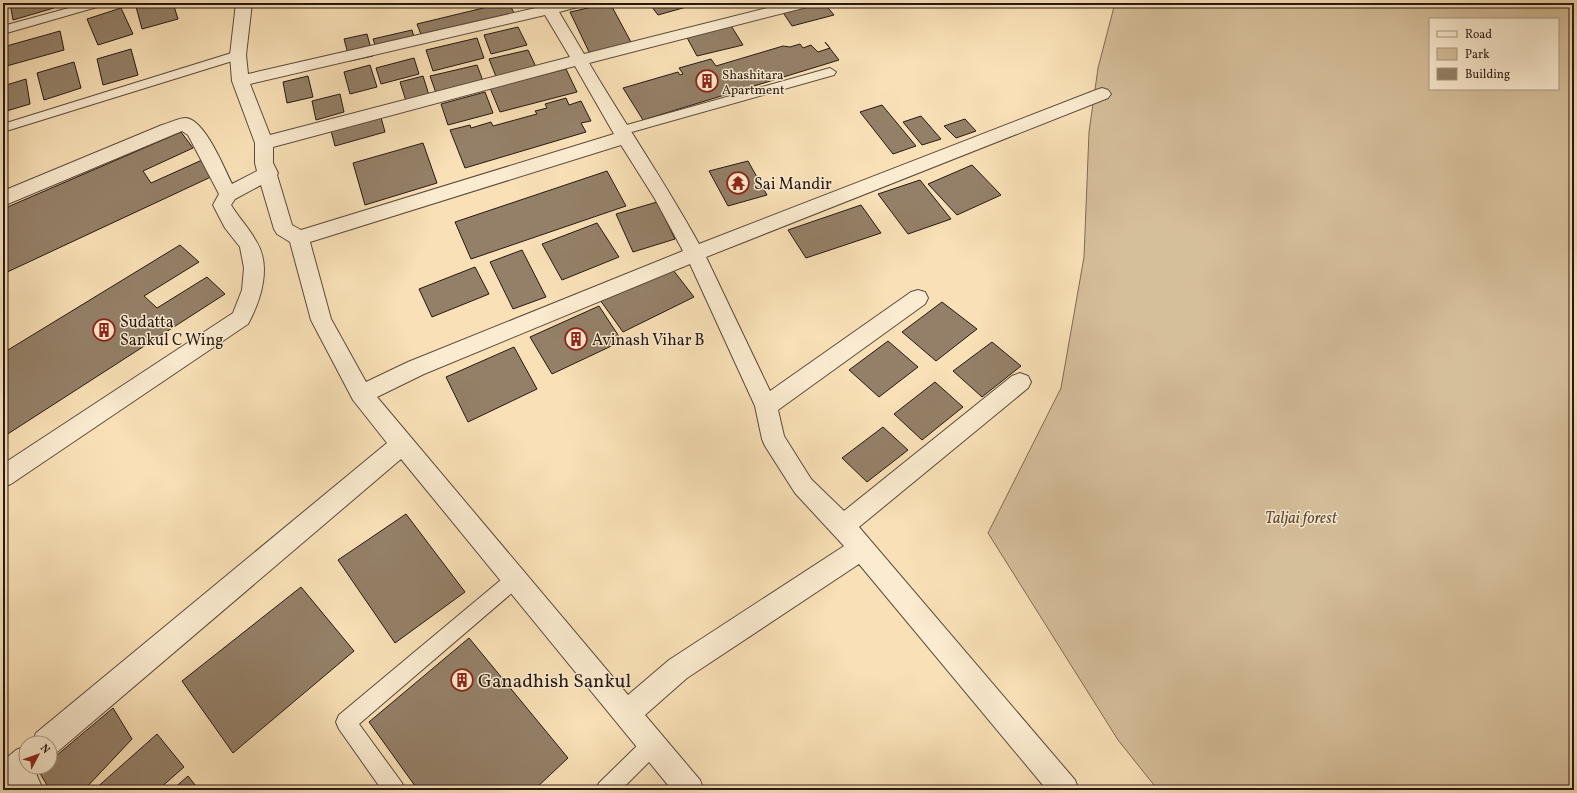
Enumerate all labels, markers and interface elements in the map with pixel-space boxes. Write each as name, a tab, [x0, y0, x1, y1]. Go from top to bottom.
legend	[1429, 18, 1559, 90]
text: Road	[1465, 27, 1492, 43]
text: Park	[1465, 47, 1490, 63]
place label: Shashitara Apartment	[722, 67, 785, 100]
text: Building	[1465, 67, 1510, 83]
building icon: Shashitara Apartment	[694, 68, 720, 94]
temple icon: Sai Mandir	[725, 170, 751, 196]
place label: Sai Mandir	[754, 174, 832, 196]
place label: Sudatta Sankul C Wing	[120, 312, 223, 352]
building icon: Sudatta Sankul C Wing	[91, 317, 117, 343]
building icon: Avinash Vihar B	[563, 326, 589, 352]
place label: Avinash Vihar B	[592, 330, 705, 352]
park label: Taljai forest	[1265, 508, 1338, 530]
building icon: Ganadhish Sankul	[449, 667, 475, 693]
place label: Ganadhish Sankul	[478, 669, 632, 695]
north arrow	[18, 735, 58, 775]
text: N	[36, 741, 53, 757]

